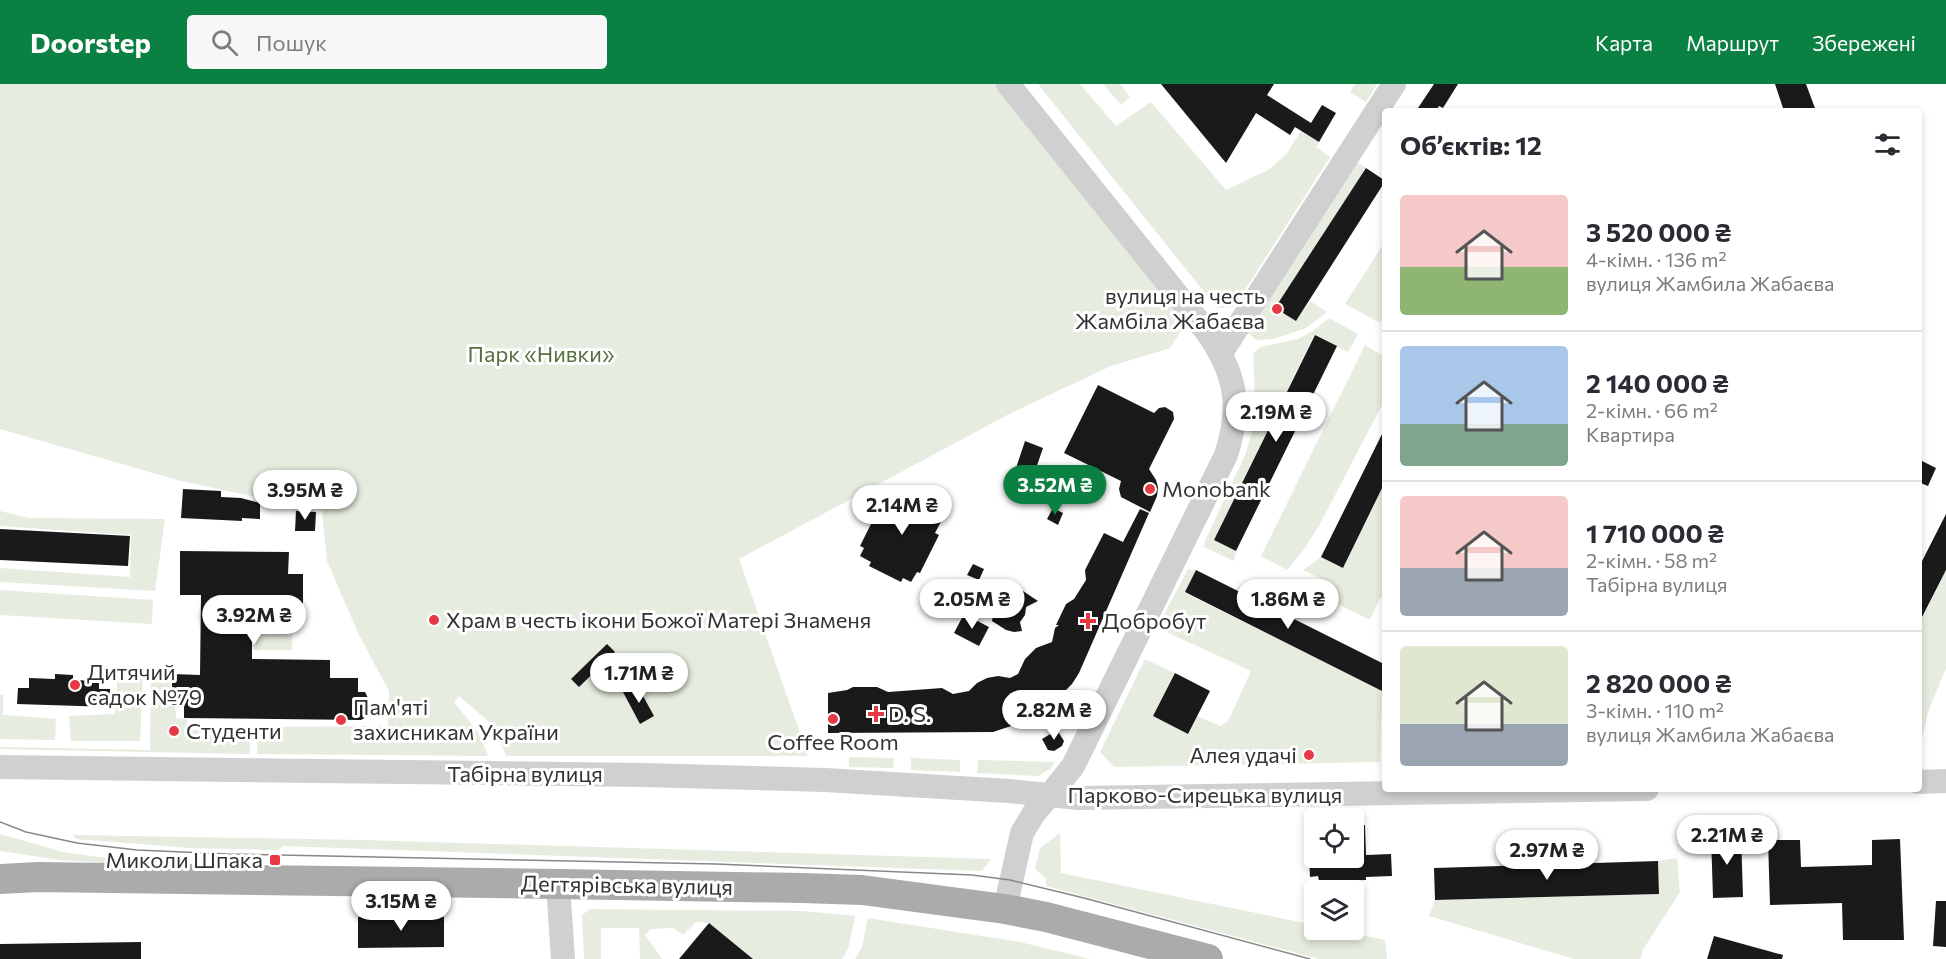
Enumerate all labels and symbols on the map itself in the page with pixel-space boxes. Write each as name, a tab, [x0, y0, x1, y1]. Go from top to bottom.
place label: вулиця на честь Жамбіла Жабаєва	[1075, 282, 1265, 334]
marker: вулиця на честь Жамбіла Жабаєва	[1270, 302, 1284, 316]
park label: Парк «Нивки»	[468, 340, 614, 367]
pin: 2.19M ₴	[1221, 392, 1331, 443]
pin: 3.52M ₴	[1000, 465, 1110, 516]
pin: 3.95M ₴	[250, 470, 360, 521]
place label: Monobank	[1162, 475, 1271, 502]
marker: Monobank	[1143, 482, 1157, 496]
pin: 2.14M ₴	[847, 485, 957, 536]
pin: 2.05M ₴	[917, 579, 1027, 630]
pin: 1.86M ₴	[1233, 579, 1343, 630]
pin: 3.92M ₴	[199, 595, 309, 646]
place label: Храм в честь ікони Божої Матері Знаменя	[446, 606, 871, 633]
place label: Добробут	[1102, 607, 1206, 634]
marker: Добробут	[1079, 612, 1097, 630]
marker: Храм в честь ікони Божої Матері Знаменя	[427, 613, 441, 627]
pin: 1.71M ₴	[584, 653, 694, 704]
place label: Дитячий садок №79	[87, 658, 202, 710]
marker: Дитячий садок №79	[68, 678, 82, 692]
pin: 2.82M ₴	[999, 690, 1109, 741]
place label: Пам'яті захисникам України	[353, 693, 559, 745]
place label: D. S.	[888, 700, 931, 727]
marker: D. S.	[869, 707, 883, 721]
marker: Coffee Room	[826, 712, 840, 726]
marker: Пам'яті захисникам України	[334, 713, 348, 727]
place label: Студенти	[186, 717, 282, 744]
marker: Студенти	[167, 724, 181, 738]
place label: Coffee Room	[767, 728, 899, 755]
place label: Алея удачі	[1189, 741, 1297, 768]
marker: Алея удачі	[1302, 748, 1316, 762]
street label: Табірна вулиця	[447, 760, 603, 787]
street label: Парково-Сирецька вулиця	[1068, 781, 1342, 808]
pin: 2.21M ₴	[1672, 815, 1782, 866]
pin: 2.97M ₴	[1492, 830, 1602, 881]
place label: Миколи Шпака	[105, 846, 263, 873]
marker: Миколи Шпака	[268, 853, 282, 867]
street label: Дегтярівська вулиця	[521, 869, 733, 900]
pin: 3.15M ₴	[346, 881, 456, 932]

